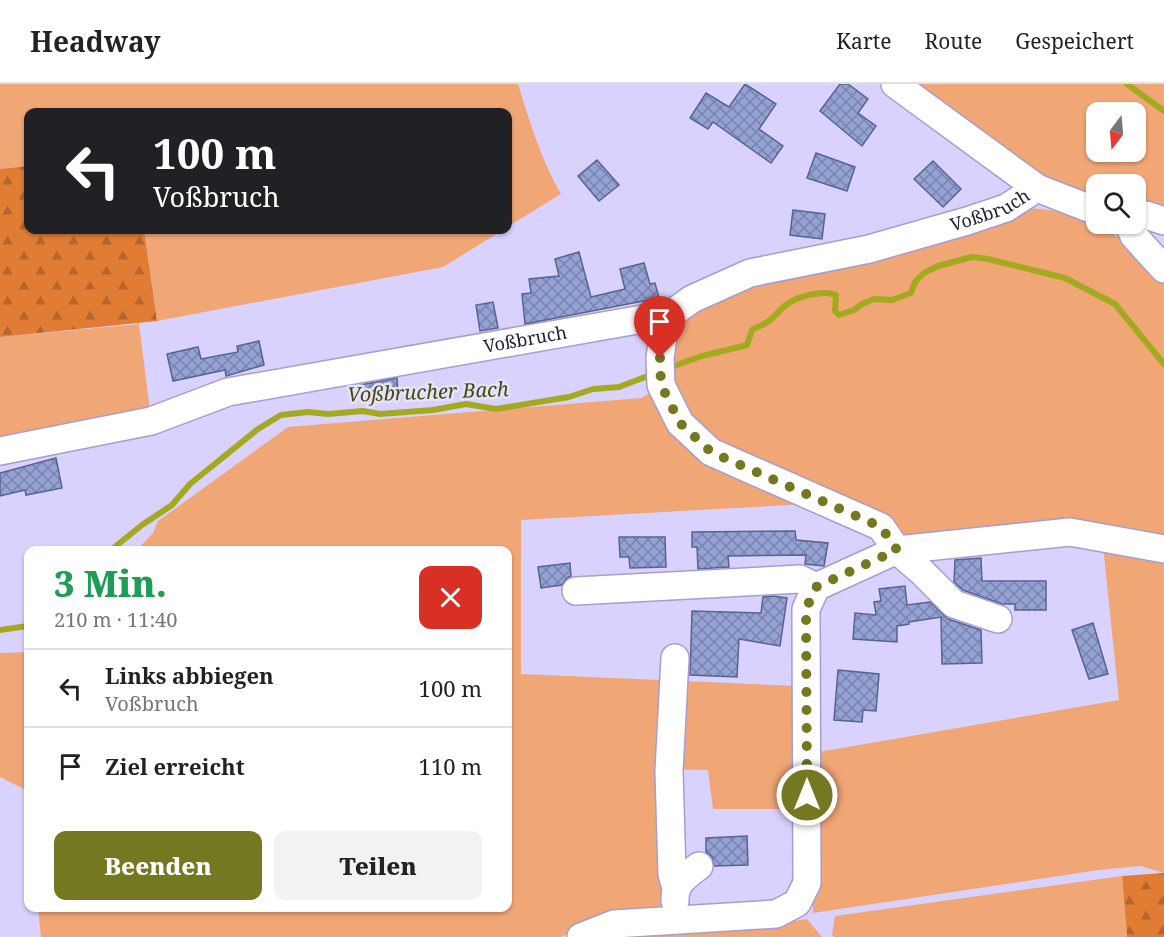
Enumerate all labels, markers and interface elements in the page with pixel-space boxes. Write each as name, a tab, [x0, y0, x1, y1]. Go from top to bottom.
text: Headway	[30, 22, 160, 60]
text: Karte	[836, 27, 891, 55]
text: Route	[924, 27, 982, 55]
text: Gespeichert	[1015, 27, 1134, 55]
north arrow	[1086, 102, 1146, 162]
map controls	[1086, 102, 1146, 234]
text: 100 m	[153, 124, 277, 181]
icon: left	[54, 132, 132, 210]
button: search	[1086, 174, 1146, 234]
text: Voßbruch	[153, 178, 280, 215]
street label: Voßbruch	[947, 183, 1034, 236]
pin	[634, 296, 685, 358]
icon: arrive	[643, 305, 676, 338]
street label: Voßbruch	[481, 320, 569, 358]
water label: Voßbrucher Bach	[347, 375, 509, 408]
text: 3 Min.	[54, 559, 167, 608]
button: close	[419, 566, 482, 629]
text: 210 m · 11:40	[54, 606, 177, 633]
text: Links abbiegen	[105, 660, 274, 690]
icon: left	[54, 672, 87, 705]
text: 100 m	[419, 673, 482, 703]
text: Voßbruch	[105, 690, 199, 717]
icon: arrive	[54, 750, 87, 783]
text: Ziel erreicht	[105, 751, 245, 781]
text: 110 m	[419, 751, 482, 781]
position arrow	[775, 763, 839, 827]
button: Beenden	[54, 831, 262, 900]
button: Teilen	[274, 831, 482, 900]

